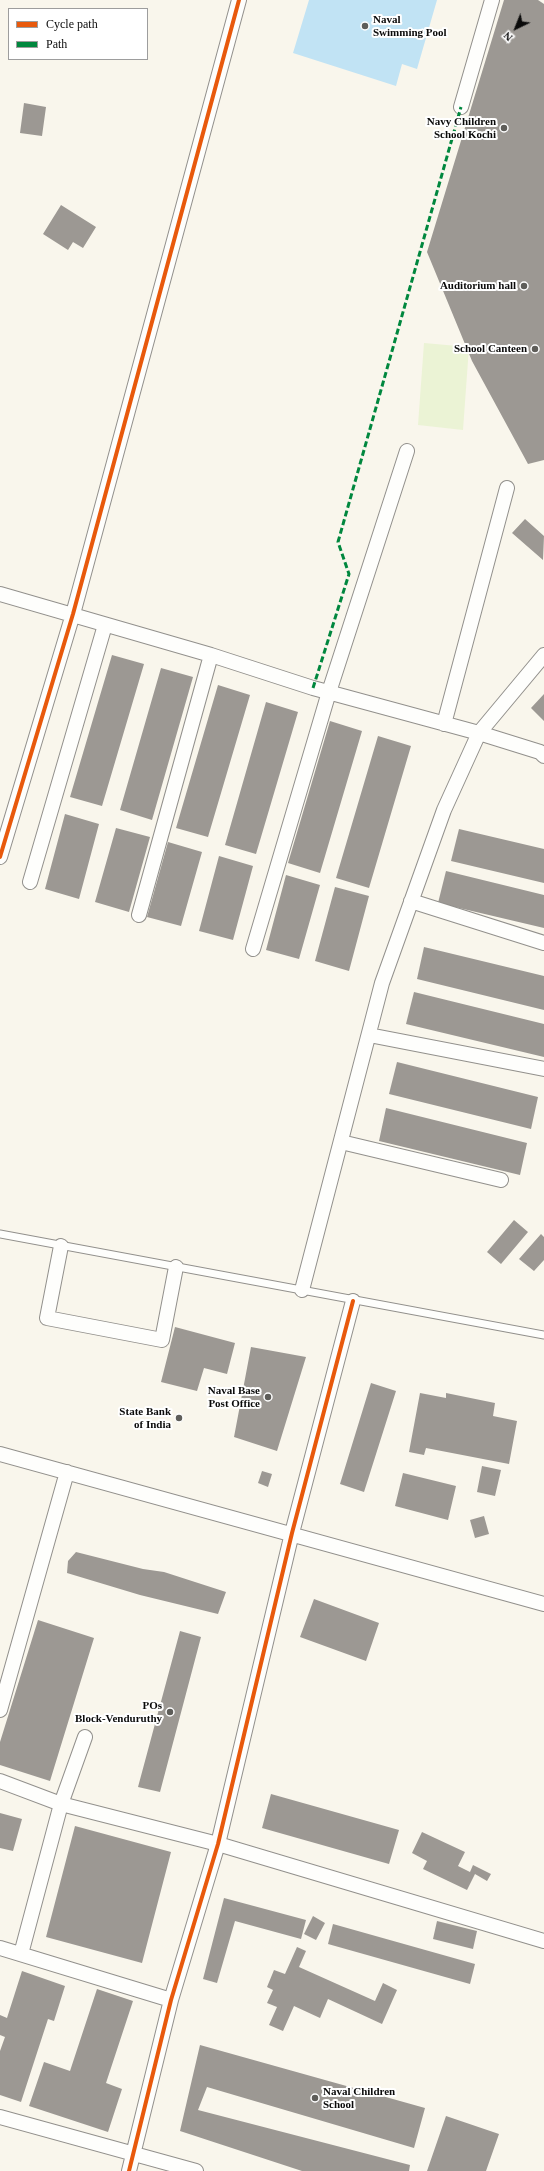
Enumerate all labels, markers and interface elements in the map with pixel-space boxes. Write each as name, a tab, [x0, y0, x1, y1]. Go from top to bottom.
legend	[8, 8, 148, 60]
north arrow	[496, 8, 536, 48]
place label: Naval Swimming Pool	[373, 13, 447, 39]
text: Cycle path	[46, 17, 98, 31]
marker: Naval Swimming Pool	[360, 21, 370, 31]
text: N	[501, 30, 515, 44]
text: Path	[46, 37, 67, 51]
place label: Navy Children School Kochi	[427, 115, 496, 141]
marker: Navy Children School Kochi	[499, 123, 509, 133]
place label: Auditorium hall	[440, 279, 516, 293]
marker: Auditorium hall	[519, 281, 529, 291]
place label: School Canteen	[454, 342, 527, 356]
marker: School Canteen	[530, 344, 540, 354]
place label: Naval Base Post Office	[208, 1384, 260, 1410]
marker: Naval Base Post Office	[263, 1392, 273, 1402]
place label: State Bank of India	[119, 1405, 171, 1431]
marker: State Bank of India	[174, 1413, 184, 1423]
place label: POs Block-Venduruthy	[75, 1699, 162, 1725]
marker: POs Block-Venduruthy	[165, 1707, 175, 1717]
place label: Naval Children School	[323, 2085, 395, 2111]
marker: Naval Children School	[310, 2093, 320, 2103]

